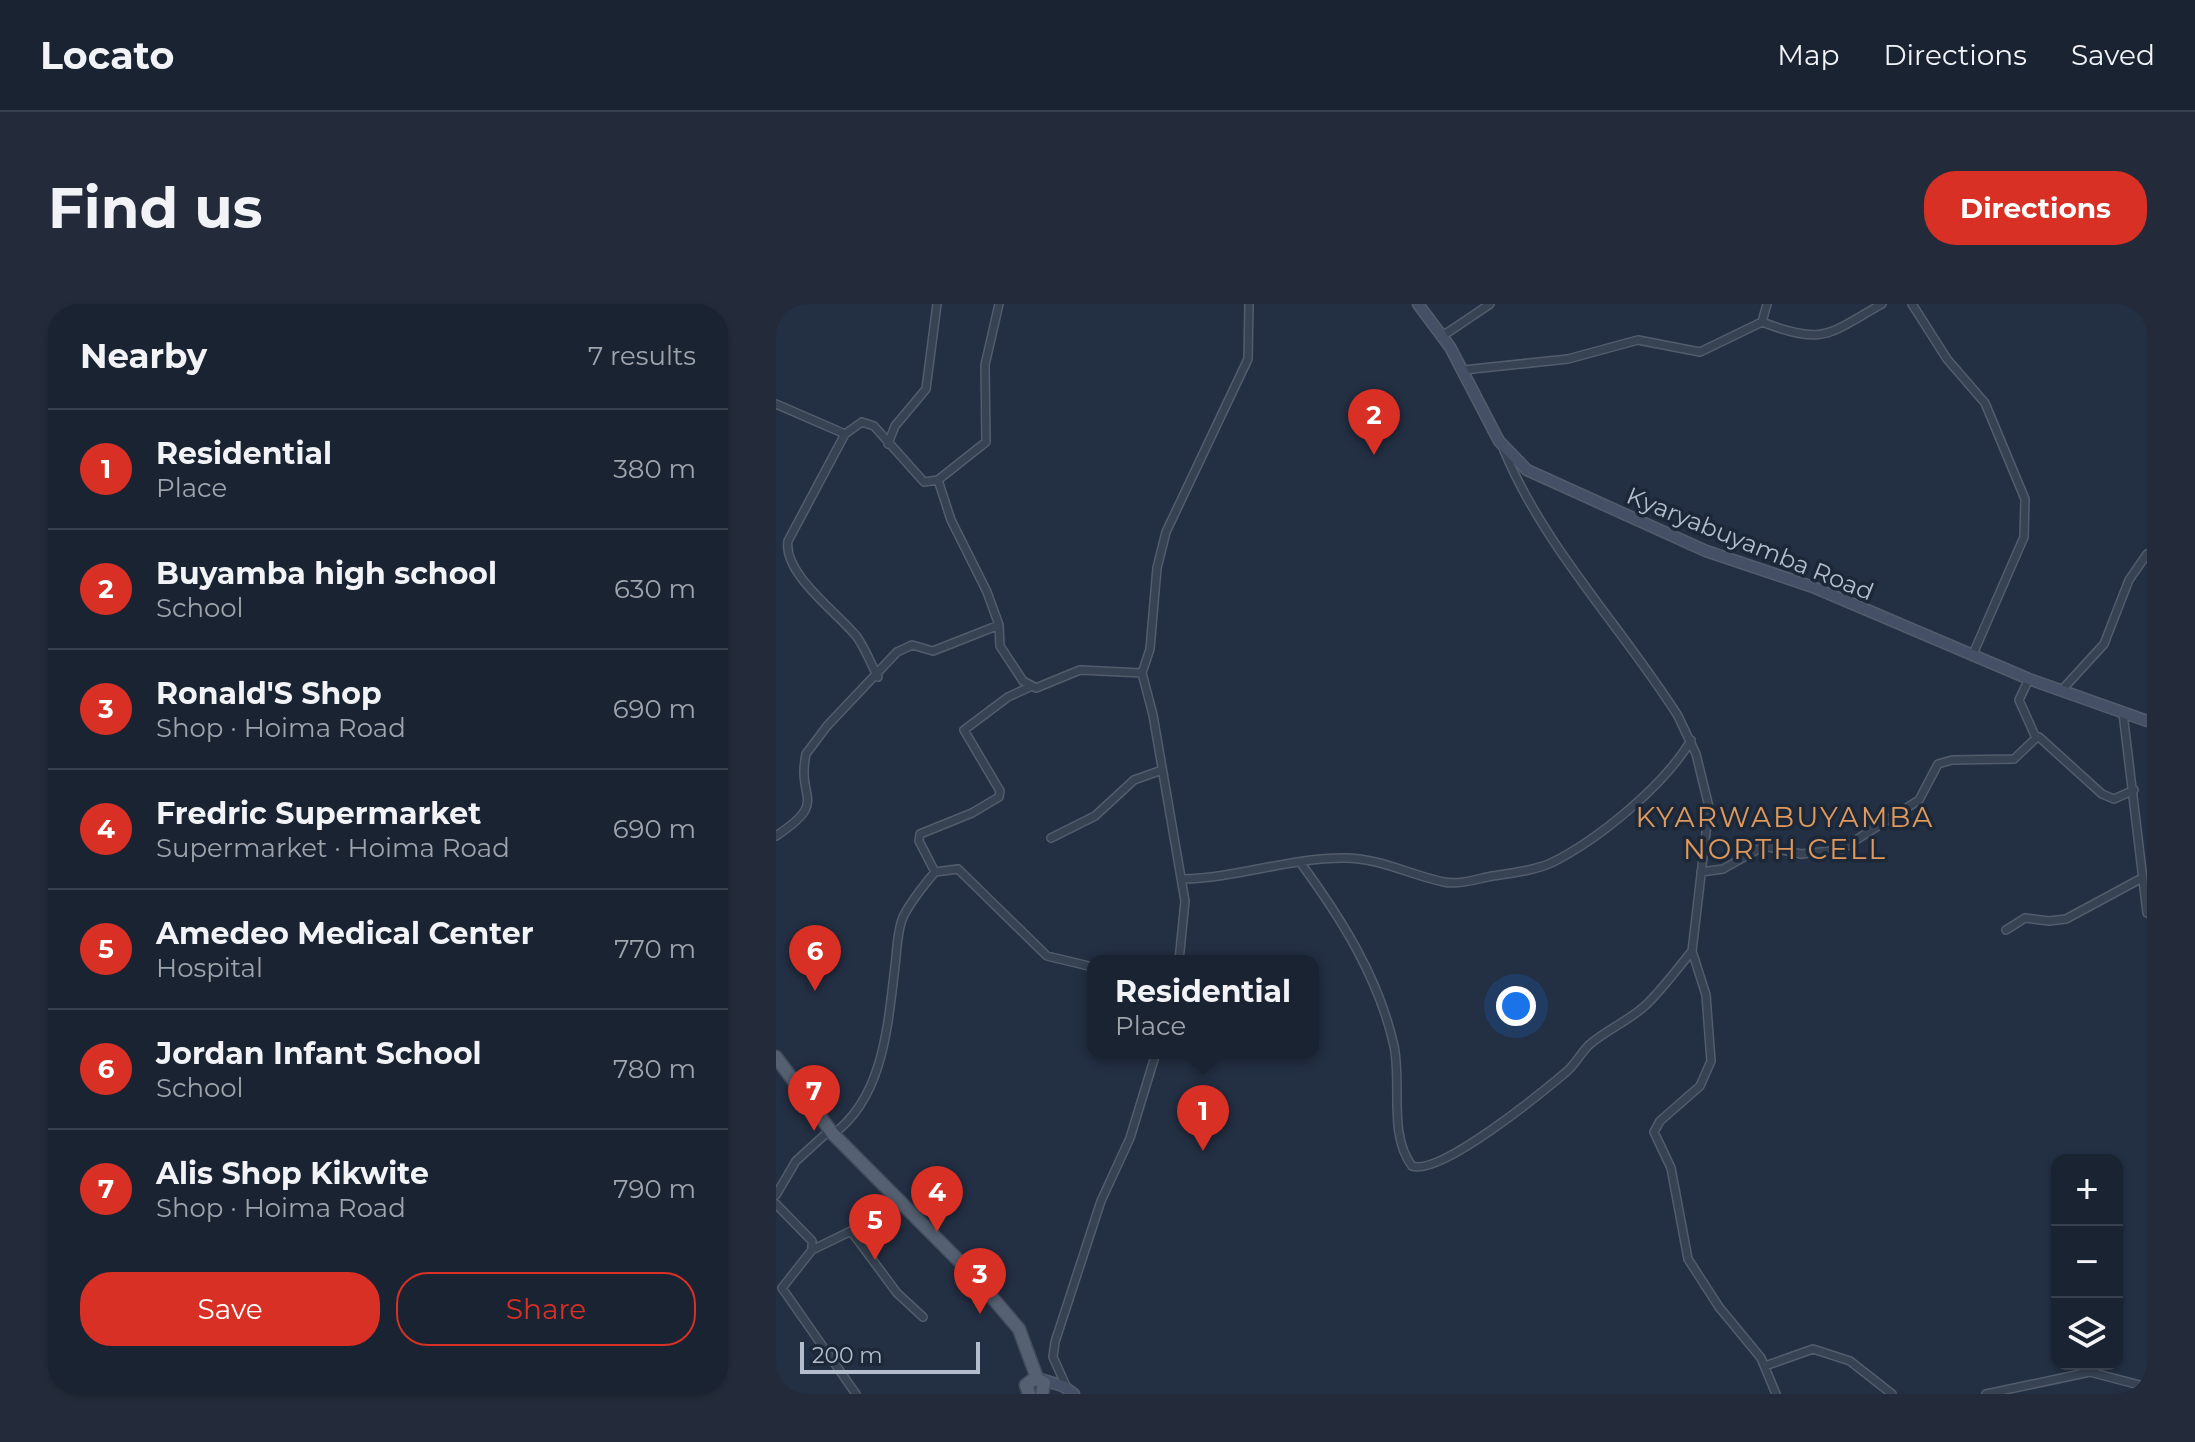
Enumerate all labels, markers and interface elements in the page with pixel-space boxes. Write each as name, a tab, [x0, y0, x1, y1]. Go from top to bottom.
text: Locato	[40, 32, 174, 79]
text: Map	[1777, 38, 1839, 72]
text: Directions	[1883, 38, 2027, 72]
text: Saved	[2071, 38, 2155, 72]
button: Directions	[1924, 171, 2147, 245]
text: Find us	[48, 174, 262, 242]
text: Nearby	[80, 335, 207, 377]
text: 7 results	[588, 340, 696, 372]
pin: 2	[1348, 389, 1400, 455]
text: Residential	[156, 435, 332, 472]
text: 1	[101, 453, 111, 485]
text: 380 m	[613, 453, 696, 485]
text: Place	[156, 472, 227, 504]
street label: Kyaryabuyamba Road	[1622, 481, 1878, 606]
text: Buyamba high school	[156, 555, 497, 592]
text: 2	[98, 573, 114, 605]
text: 630 m	[614, 573, 696, 605]
text: School	[156, 592, 244, 624]
text: Ronald'S Shop	[156, 675, 382, 712]
text: 3	[98, 693, 114, 725]
text: 690 m	[613, 693, 696, 725]
text: Shop · Hoima Road	[156, 712, 406, 744]
text: Fredric Supermarket	[156, 795, 481, 832]
district label: KYARWABUYAMBA NORTH CELL	[1636, 800, 1934, 866]
text: 4	[97, 813, 115, 845]
text: 690 m	[613, 813, 696, 845]
text: Supermarket · Hoima Road	[156, 832, 510, 864]
text: Amedeo Medical Center	[156, 915, 534, 952]
pin: 6	[789, 925, 841, 991]
text: 5	[98, 933, 114, 965]
text: 770 m	[614, 933, 696, 965]
text: Hospital	[156, 952, 263, 984]
popup	[1087, 955, 1319, 1059]
text: Residential	[1115, 973, 1291, 1010]
your location	[1496, 986, 1536, 1026]
text: Place	[1115, 1010, 1186, 1042]
text: Jordan Infant School	[156, 1035, 482, 1072]
text: 6	[98, 1053, 114, 1085]
text: 780 m	[613, 1053, 696, 1085]
pin: 7	[788, 1065, 840, 1131]
text: School	[156, 1072, 244, 1104]
pin: 1	[1177, 1085, 1229, 1151]
map controls	[2051, 1154, 2123, 1370]
button: +	[2051, 1154, 2123, 1226]
text: Alis Shop Kikwite	[156, 1155, 429, 1192]
pin: 4	[911, 1166, 963, 1232]
text: 7	[98, 1173, 114, 1205]
text: 790 m	[613, 1173, 696, 1205]
text: Shop · Hoima Road	[156, 1192, 406, 1224]
pin: 5	[849, 1194, 901, 1260]
button: −	[2051, 1226, 2123, 1298]
pin: 3	[954, 1248, 1006, 1314]
button: Save	[80, 1272, 380, 1346]
button: Share	[396, 1272, 696, 1346]
button: layers	[2051, 1298, 2123, 1370]
scale bar	[800, 1338, 980, 1374]
text: 200 m	[812, 1342, 883, 1369]

